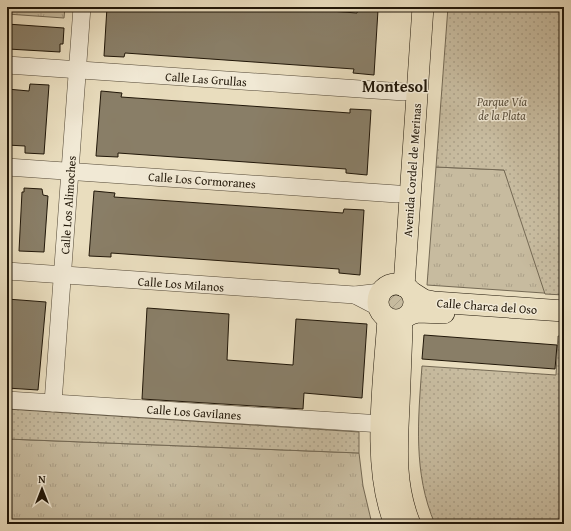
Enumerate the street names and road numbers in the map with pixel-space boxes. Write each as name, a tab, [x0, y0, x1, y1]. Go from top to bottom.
street label: Calle Las Grullas	[165, 68, 248, 90]
street label: Avenida Cordel de Merinas	[399, 102, 425, 237]
street label: Calle Los Alimoches	[56, 155, 80, 255]
street label: Calle Los Cormoranes	[148, 168, 257, 192]
street label: Calle Los Milanos	[137, 273, 225, 296]
street label: Calle Charca del Oso	[436, 294, 538, 318]
street label: Calle Los Gavilanes	[146, 400, 242, 424]

